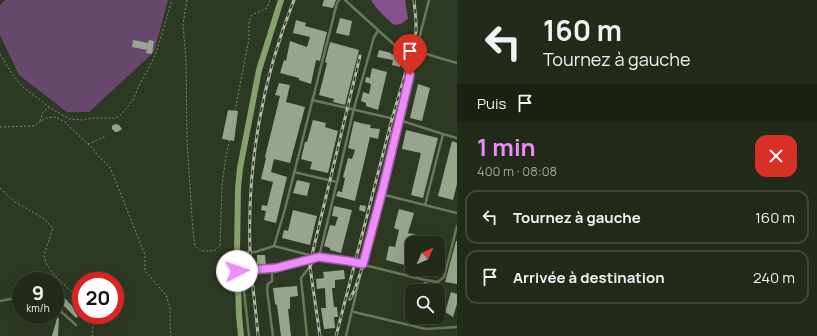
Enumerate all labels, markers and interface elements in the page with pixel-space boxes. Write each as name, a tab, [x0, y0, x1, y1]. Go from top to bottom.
text: 160 m	[543, 11, 622, 49]
icon: left	[477, 16, 529, 68]
pin	[393, 34, 427, 75]
icon: arrive	[399, 40, 421, 62]
text: Tournez à gauche	[543, 47, 691, 71]
icon: arrive	[514, 92, 536, 114]
text: Puis	[477, 93, 506, 114]
text: 1 min	[477, 130, 536, 163]
button: close	[755, 135, 797, 177]
text: 400 m · 08:08	[477, 162, 557, 180]
icon: left	[479, 206, 501, 228]
text: Tournez à gauche	[513, 207, 641, 228]
text: 160 m	[755, 207, 795, 228]
north arrow	[405, 236, 445, 276]
map controls	[405, 236, 445, 324]
position arrow	[216, 250, 258, 292]
icon: arrive	[479, 266, 501, 288]
text: Arrivée à destination	[513, 267, 665, 288]
text: 240 m	[753, 267, 795, 288]
speed limit sign: 20	[72, 272, 124, 324]
text: 9	[32, 279, 44, 306]
button: search	[405, 284, 445, 324]
text: km/h	[26, 301, 50, 315]

